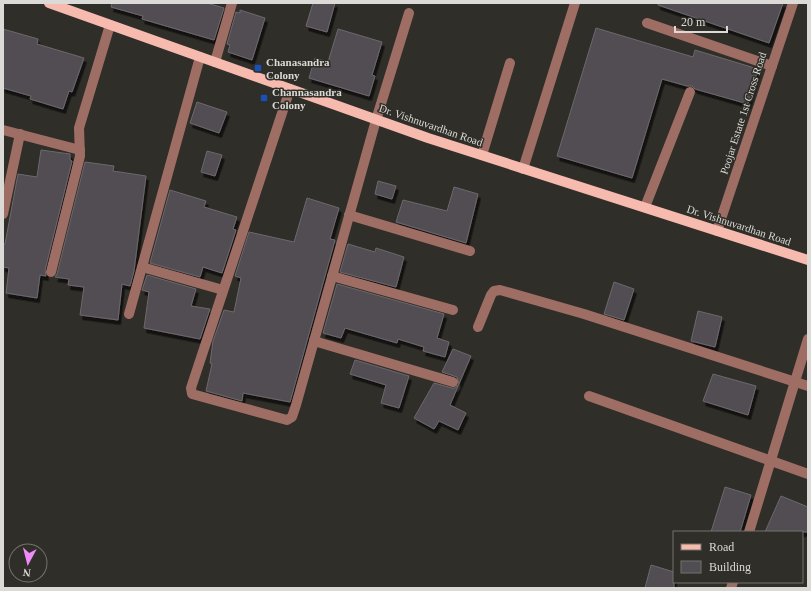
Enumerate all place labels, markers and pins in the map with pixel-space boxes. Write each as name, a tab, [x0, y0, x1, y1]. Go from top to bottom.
place label: Chanasandra Colony	[266, 56, 330, 81]
marker: Chanasandra Colony	[253, 63, 263, 73]
place label: Channasandra Colony	[272, 86, 342, 111]
marker: Channasandra Colony	[259, 93, 269, 103]

